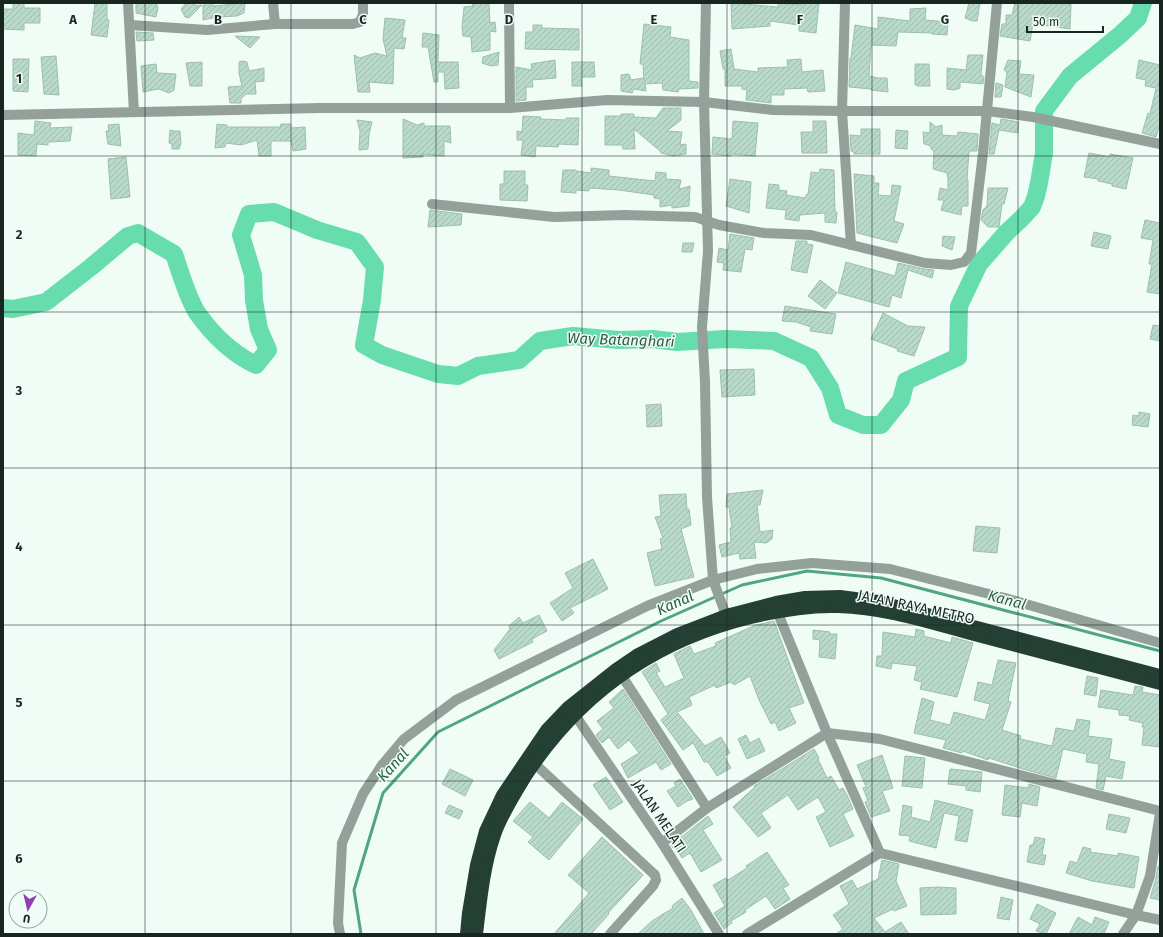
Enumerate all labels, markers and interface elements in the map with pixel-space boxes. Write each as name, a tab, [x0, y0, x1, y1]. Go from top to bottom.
scale bar	[1027, 8, 1103, 34]
text: A	[68, 12, 77, 27]
text: B	[214, 12, 222, 27]
text: C	[359, 12, 367, 27]
text: D	[505, 12, 514, 27]
text: E	[651, 12, 658, 27]
text: F	[797, 12, 804, 27]
text: G	[941, 12, 949, 27]
text: 50 m	[1033, 15, 1059, 29]
text: 1	[16, 71, 22, 86]
text: 2	[16, 227, 23, 242]
water label: Way Batanghari	[567, 329, 675, 351]
text: 3	[15, 383, 23, 398]
text: 4	[15, 539, 23, 554]
street label: JALAN RAYA METRO	[856, 586, 976, 628]
water label: Kanal	[986, 586, 1028, 614]
water label: Kanal	[654, 587, 696, 619]
text: 5	[16, 695, 23, 710]
water label: Kanal	[373, 745, 413, 785]
street label: JALAN MELATI	[628, 776, 690, 856]
text: 6	[15, 851, 23, 866]
north arrow	[8, 889, 48, 929]
text: U	[22, 911, 31, 925]

